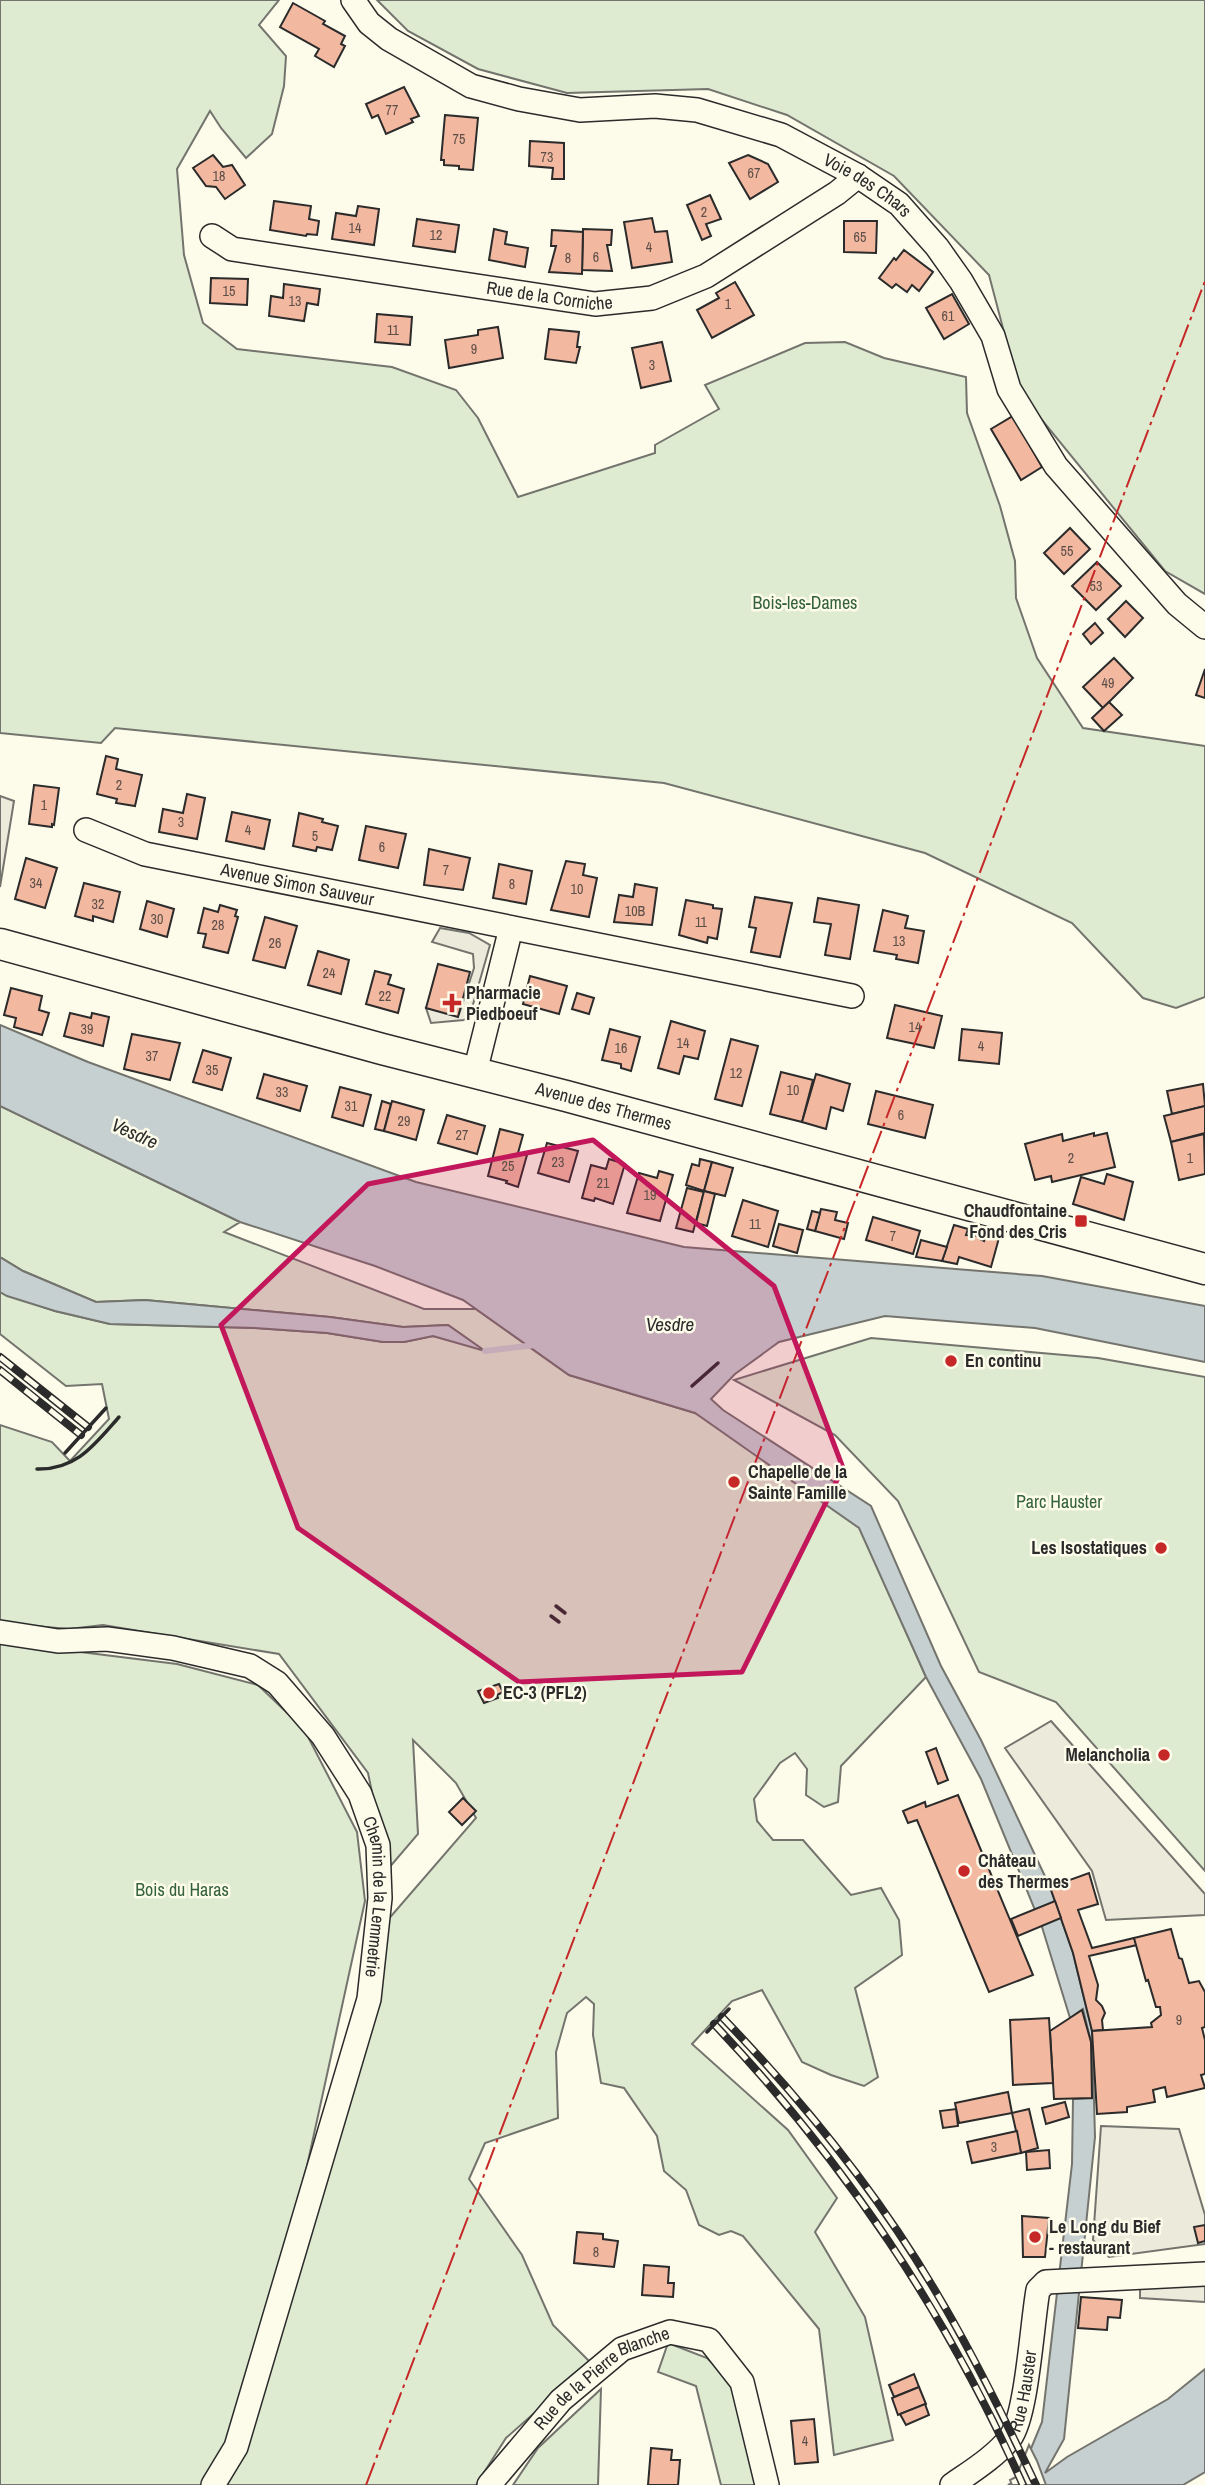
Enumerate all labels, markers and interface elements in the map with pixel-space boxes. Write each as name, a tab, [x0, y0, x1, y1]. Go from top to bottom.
house number: 77	[386, 101, 398, 119]
house number: 75	[453, 130, 465, 148]
street label: Voie des Chars	[819, 147, 918, 222]
house number: 73	[541, 148, 553, 166]
house number: 67	[748, 164, 760, 182]
house number: 18	[213, 167, 225, 185]
house number: 2	[701, 203, 707, 221]
house number: 14	[349, 219, 362, 237]
house number: 12	[430, 226, 442, 244]
house number: 65	[854, 228, 866, 246]
house number: 4	[646, 238, 653, 256]
house number: 6	[593, 248, 599, 266]
house number: 8	[565, 249, 571, 267]
street label: Rue de la Corniche	[485, 275, 614, 316]
house number: 15	[223, 282, 235, 300]
house number: 13	[289, 292, 301, 310]
house number: 1	[725, 295, 732, 313]
house number: 61	[942, 307, 955, 325]
house number: 11	[387, 321, 400, 339]
house number: 9	[471, 340, 477, 358]
house number: 3	[649, 356, 655, 374]
house number: 55	[1061, 542, 1073, 560]
house number: 53	[1090, 577, 1102, 595]
park label: Bois-les-Dames	[753, 590, 857, 615]
house number: 49	[1102, 674, 1114, 692]
house number: 2	[116, 776, 122, 794]
house number: 1	[41, 796, 48, 814]
house number: 3	[178, 813, 184, 831]
house number: 4	[245, 821, 252, 839]
house number: 5	[312, 827, 318, 845]
house number: 6	[379, 838, 385, 856]
street label: Avenue Simon Sauveur	[218, 856, 376, 912]
house number: 7	[443, 861, 449, 879]
house number: 34	[30, 874, 43, 892]
house number: 8	[509, 875, 515, 893]
house number: 10	[571, 880, 583, 898]
house number: 32	[92, 895, 104, 913]
house number: 10B	[625, 902, 646, 920]
house number: 30	[151, 910, 163, 928]
house number: 11	[695, 913, 708, 931]
house number: 28	[212, 916, 224, 934]
house number: 13	[893, 932, 905, 950]
house number: 26	[269, 934, 281, 952]
house number: 24	[323, 964, 336, 982]
place label: Pharmacie Piedboeuf	[466, 980, 541, 1026]
house number: 22	[379, 987, 391, 1005]
marker: Pharmacie Piedboeuf	[444, 995, 460, 1011]
house number: 14	[909, 1018, 922, 1036]
house number: 39	[81, 1020, 93, 1038]
house number: 14	[677, 1034, 690, 1052]
house number: 4	[978, 1037, 985, 1055]
house number: 16	[615, 1039, 627, 1057]
house number: 37	[146, 1047, 158, 1065]
house number: 35	[206, 1061, 218, 1079]
house number: 12	[730, 1064, 742, 1082]
street label: Avenue des Thermes	[532, 1075, 675, 1136]
house number: 10	[787, 1081, 799, 1099]
house number: 33	[276, 1083, 288, 1101]
house number: 31	[345, 1097, 358, 1115]
house number: 6	[898, 1106, 904, 1124]
water label: Vesdre	[108, 1111, 162, 1155]
house number: 29	[398, 1112, 410, 1130]
house number: 27	[456, 1126, 468, 1144]
house number: 2	[1068, 1149, 1074, 1167]
house number: 1	[1187, 1149, 1194, 1167]
house number: 23	[552, 1153, 564, 1171]
house number: 25	[502, 1157, 514, 1175]
house number: 21	[597, 1174, 610, 1192]
house number: 19	[644, 1186, 656, 1204]
place label: Chaudfontaine Fond des Cris	[964, 1198, 1067, 1244]
marker: Chaudfontaine Fond des Cris	[1073, 1213, 1089, 1229]
house number: 11	[749, 1215, 762, 1233]
house number: 7	[890, 1227, 896, 1245]
water label: Vesdre	[646, 1311, 694, 1337]
place label: En continu	[965, 1348, 1041, 1373]
marker: En continu	[943, 1353, 959, 1369]
place label: Chapelle de la Sainte Famille	[748, 1459, 848, 1505]
marker: Chapelle de la Sainte Famille	[726, 1474, 742, 1490]
park label: Parc Hauster	[1016, 1489, 1102, 1514]
place label: Les Isostatiques	[1031, 1535, 1147, 1560]
marker: Les Isostatiques	[1153, 1540, 1169, 1556]
place label: EC-3 (PFL2)	[503, 1680, 587, 1705]
marker: EC-3 (PFL2)	[481, 1685, 497, 1701]
place label: Melancholia	[1066, 1742, 1151, 1767]
marker: Melancholia	[1156, 1747, 1172, 1763]
street label: Chemin de la Lemmetrie	[357, 1813, 393, 1979]
place label: Château des Thermes	[978, 1848, 1069, 1894]
marker: Château des Thermes	[956, 1863, 972, 1879]
park label: Bois du Haras	[135, 1877, 229, 1902]
house number: 9	[1176, 2011, 1182, 2029]
house number: 3	[991, 2138, 997, 2156]
place label: Le Long du Bief - restaurant	[1049, 2214, 1161, 2260]
marker: Le Long du Bief - restaurant	[1027, 2229, 1043, 2245]
house number: 8	[593, 2243, 599, 2261]
street label: Rue de la Pierre Blanche	[528, 2320, 673, 2435]
street label: Rue Hauster	[1002, 2349, 1042, 2436]
house number: 4	[802, 2432, 809, 2450]

